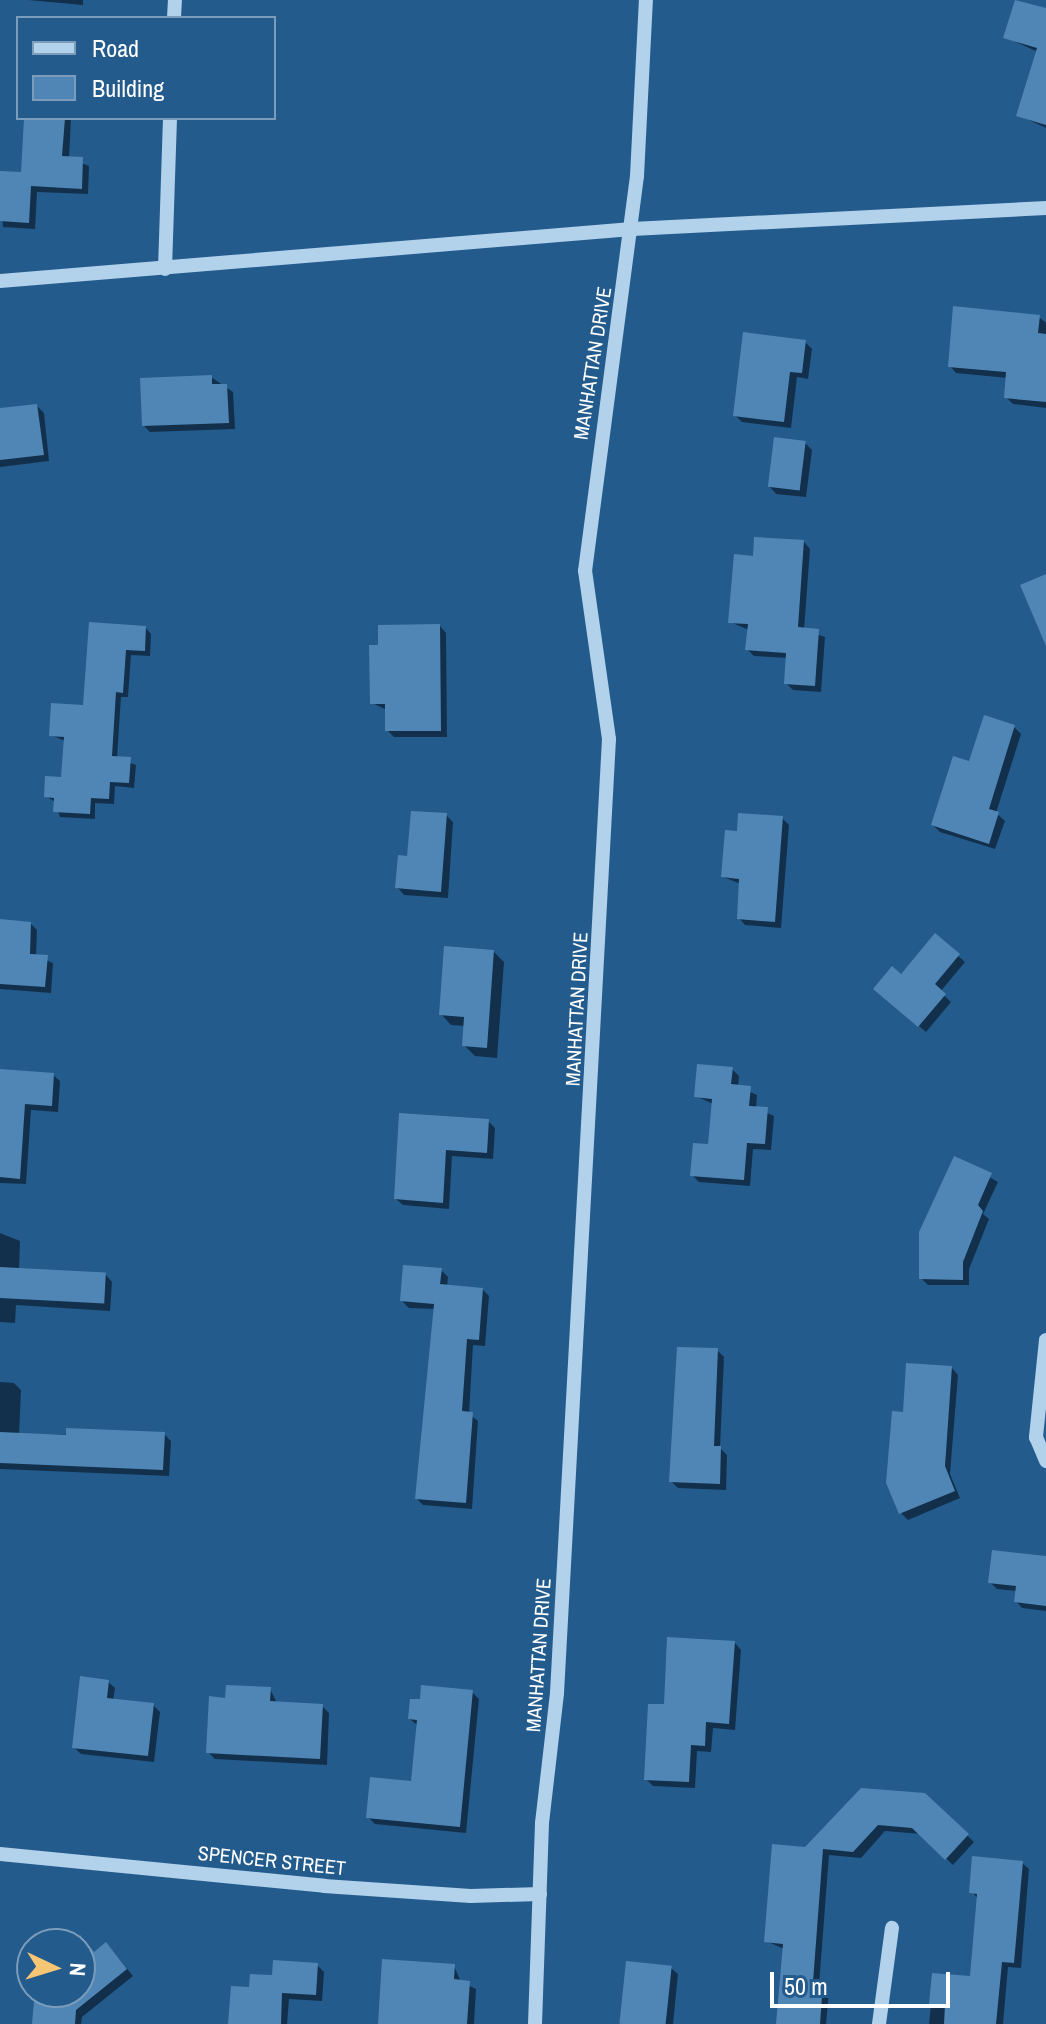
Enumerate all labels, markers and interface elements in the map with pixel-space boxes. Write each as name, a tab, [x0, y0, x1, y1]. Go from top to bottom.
legend	[16, 16, 276, 120]
text: Road	[92, 32, 139, 64]
text: Building	[92, 72, 164, 104]
street label: MANHATTAN DRIVE	[568, 285, 616, 441]
street label: MANHATTAN DRIVE	[560, 931, 592, 1087]
street label: MANHATTAN DRIVE	[521, 1577, 555, 1733]
street label: SPENCER STREET	[197, 1840, 347, 1880]
north arrow	[16, 1928, 96, 2008]
scale bar	[774, 1956, 954, 2006]
text: N	[63, 1962, 93, 1977]
text: 50 m	[784, 1970, 828, 2002]

